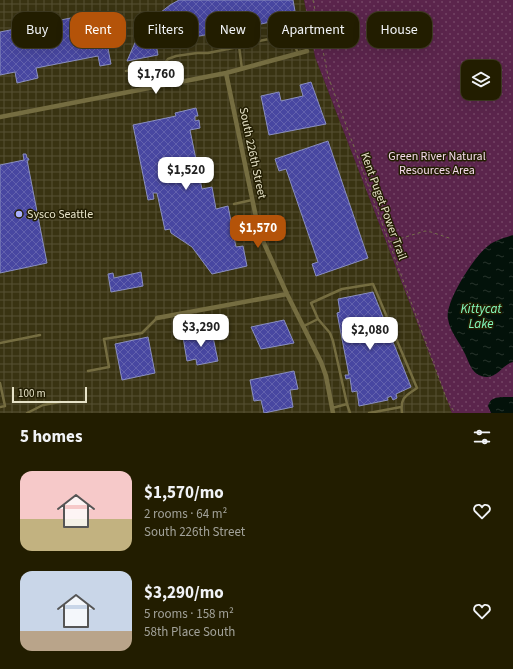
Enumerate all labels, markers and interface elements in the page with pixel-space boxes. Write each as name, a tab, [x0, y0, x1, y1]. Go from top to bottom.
chip: Buy	[12, 12, 62, 48]
chip: Rent	[70, 12, 126, 48]
chip: Filters	[134, 12, 198, 48]
chip: New	[206, 12, 260, 48]
chip: Apartment	[268, 12, 359, 48]
chip: House	[367, 12, 432, 48]
map controls	[461, 60, 501, 100]
button: layers	[461, 60, 501, 100]
pin: $1,760	[123, 61, 189, 95]
text: $1,760	[137, 65, 175, 83]
street label: South 226th Street	[234, 106, 271, 201]
park label: Green River Natural Resources Area	[388, 148, 486, 179]
street label: Kent Puget Power Trail	[356, 150, 411, 262]
pin: $1,520	[153, 157, 219, 191]
text: $1,520	[167, 161, 205, 179]
place label: Sysco Seattle	[27, 206, 93, 223]
marker: Sysco Seattle	[14, 209, 24, 219]
pin: $1,570	[225, 215, 291, 249]
text: $1,570	[239, 219, 277, 237]
water label: Kittycat Lake	[460, 300, 502, 333]
pin: $3,290	[168, 314, 234, 348]
pin: $2,080	[337, 317, 403, 351]
text: $3,290	[182, 318, 220, 336]
text: $2,080	[351, 321, 389, 339]
scale bar	[12, 385, 87, 404]
text: 100 m	[18, 386, 46, 401]
text: 5 homes	[20, 425, 82, 449]
icon: filters	[471, 426, 493, 448]
text: $1,570/mo	[144, 481, 224, 505]
icon: home	[52, 487, 100, 535]
icon: heart	[471, 500, 493, 522]
text: 2 rooms · 64 m²	[144, 505, 227, 523]
text: South 226th Street	[144, 523, 245, 541]
text: $3,290/mo	[144, 581, 224, 605]
icon: home	[52, 587, 100, 635]
icon: heart	[471, 600, 493, 622]
text: 5 rooms · 158 m²	[144, 605, 234, 623]
text: 58th Place South	[144, 623, 235, 641]

